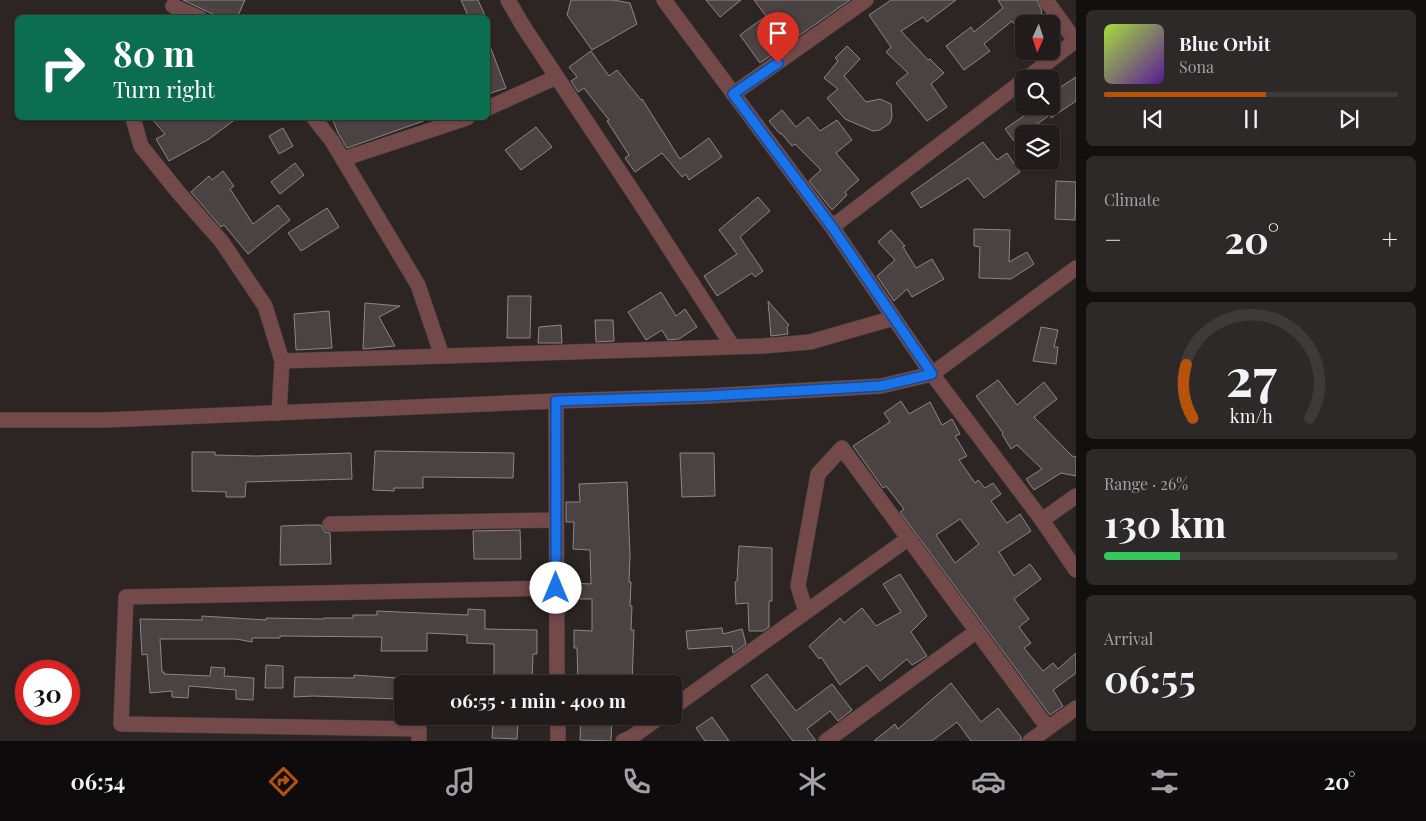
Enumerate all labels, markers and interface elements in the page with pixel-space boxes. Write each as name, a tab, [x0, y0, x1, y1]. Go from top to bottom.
pin	[757, 12, 799, 63]
north arrow	[1015, 15, 1060, 60]
map controls	[1015, 15, 1060, 170]
icon: arrive	[764, 19, 792, 47]
text: 80 m	[113, 29, 195, 76]
text: Blue Orbit	[1179, 30, 1270, 56]
icon: right	[30, 35, 95, 100]
text: Sona	[1179, 56, 1214, 77]
button: search	[1015, 70, 1060, 115]
text: Turn right	[113, 74, 215, 104]
icon: previous	[1139, 105, 1167, 133]
icon: pause	[1237, 105, 1265, 133]
icon: next	[1335, 105, 1363, 133]
button: layers	[1015, 125, 1060, 170]
text: Climate	[1104, 189, 1160, 210]
text: 20°	[1224, 213, 1279, 264]
text: −	[1104, 220, 1122, 257]
text: +	[1382, 220, 1398, 257]
text: 27	[1226, 341, 1277, 410]
text: km/h	[1230, 404, 1273, 427]
text: Range · 26%	[1104, 473, 1188, 494]
text: 130 km	[1104, 497, 1226, 548]
position arrow	[529, 561, 581, 613]
text: Arrival	[1104, 628, 1153, 649]
text: 06:55	[1104, 652, 1196, 703]
speed limit sign: 30	[15, 660, 80, 725]
text: 06:55 · 1 min · 400 m	[450, 687, 626, 713]
icon: directions	[266, 764, 301, 799]
icon: music	[443, 764, 478, 799]
icon: phone	[619, 764, 654, 799]
icon: climate	[795, 764, 830, 799]
icon: car	[971, 764, 1006, 799]
icon: filters	[1147, 764, 1182, 799]
text: 06:54	[71, 766, 125, 796]
text: 20°	[1324, 766, 1355, 796]

